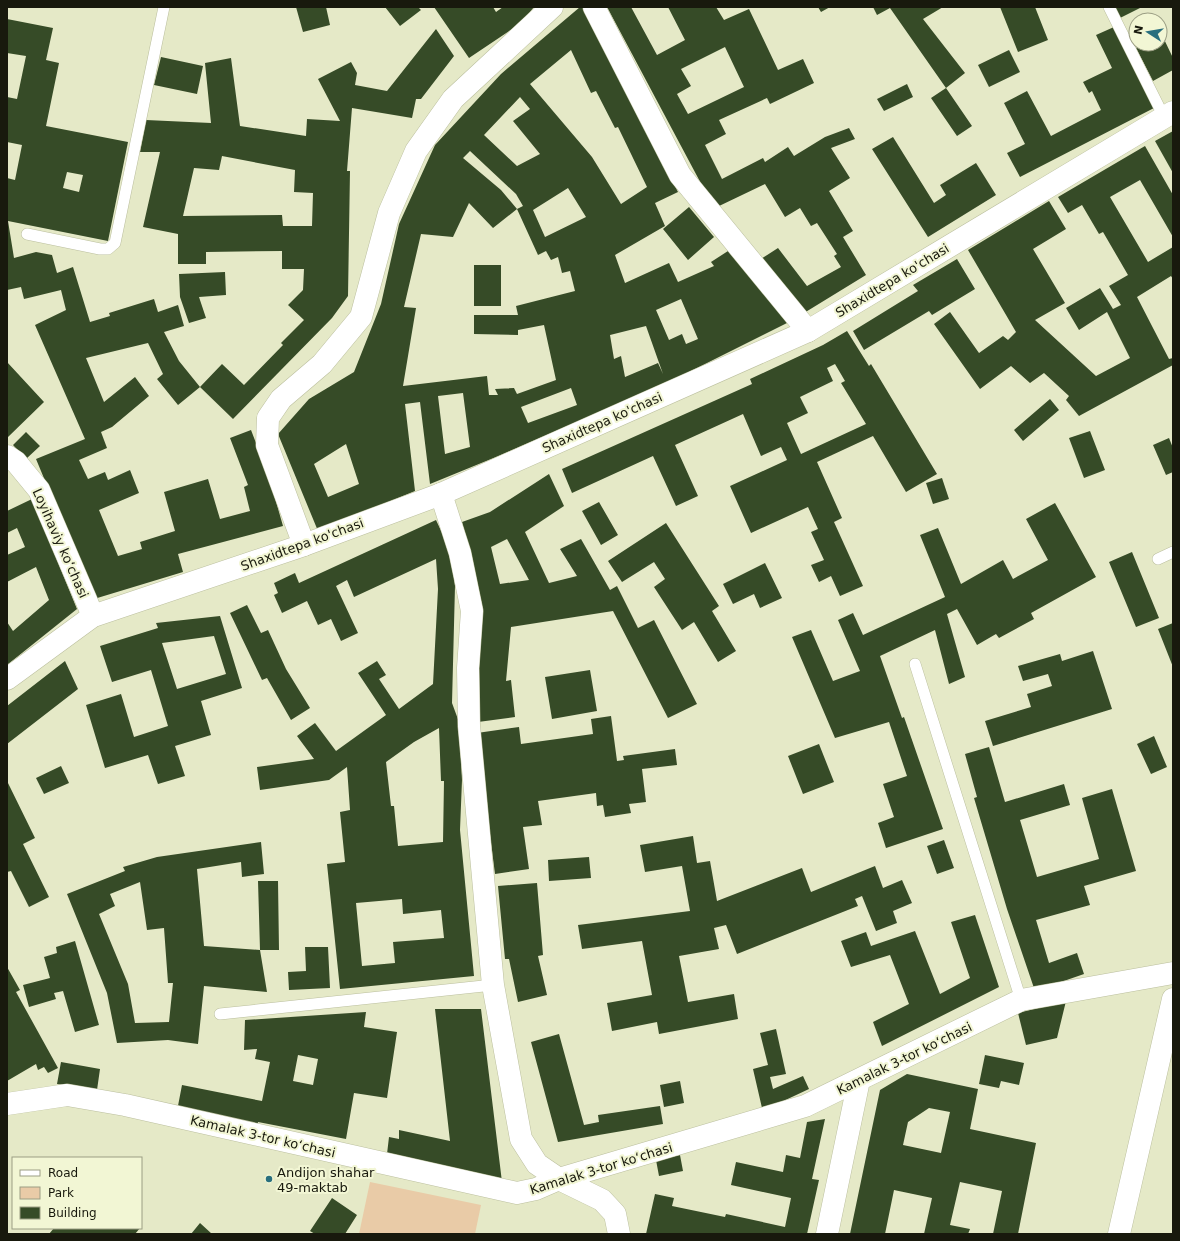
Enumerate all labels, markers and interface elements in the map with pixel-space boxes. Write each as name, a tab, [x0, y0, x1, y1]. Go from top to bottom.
north arrow	[1128, 12, 1168, 52]
text: N	[1131, 24, 1146, 36]
street label: Shaxidtepa ko'chasi	[833, 241, 952, 320]
street label: Shaxidtepa ko'chasi	[540, 389, 665, 456]
street label: Loyihaviy koʻchasi	[30, 486, 91, 600]
street label: Shaxidtepa ko'chasi	[239, 515, 366, 574]
street label: Kamalak 3-tor koʻchasi	[834, 1019, 974, 1098]
street label: Kamalak 3-tor koʻchasi	[189, 1112, 337, 1160]
street label: Kamalak 3-tor koʻchasi	[528, 1140, 674, 1197]
legend	[12, 1157, 142, 1229]
place label: Andijon shahar 49-maktab	[277, 1165, 375, 1195]
text: Road	[48, 1166, 78, 1180]
marker: Andijon shahar 49-maktab	[264, 1174, 274, 1184]
text: Park	[48, 1186, 74, 1200]
text: Building	[48, 1206, 97, 1220]

